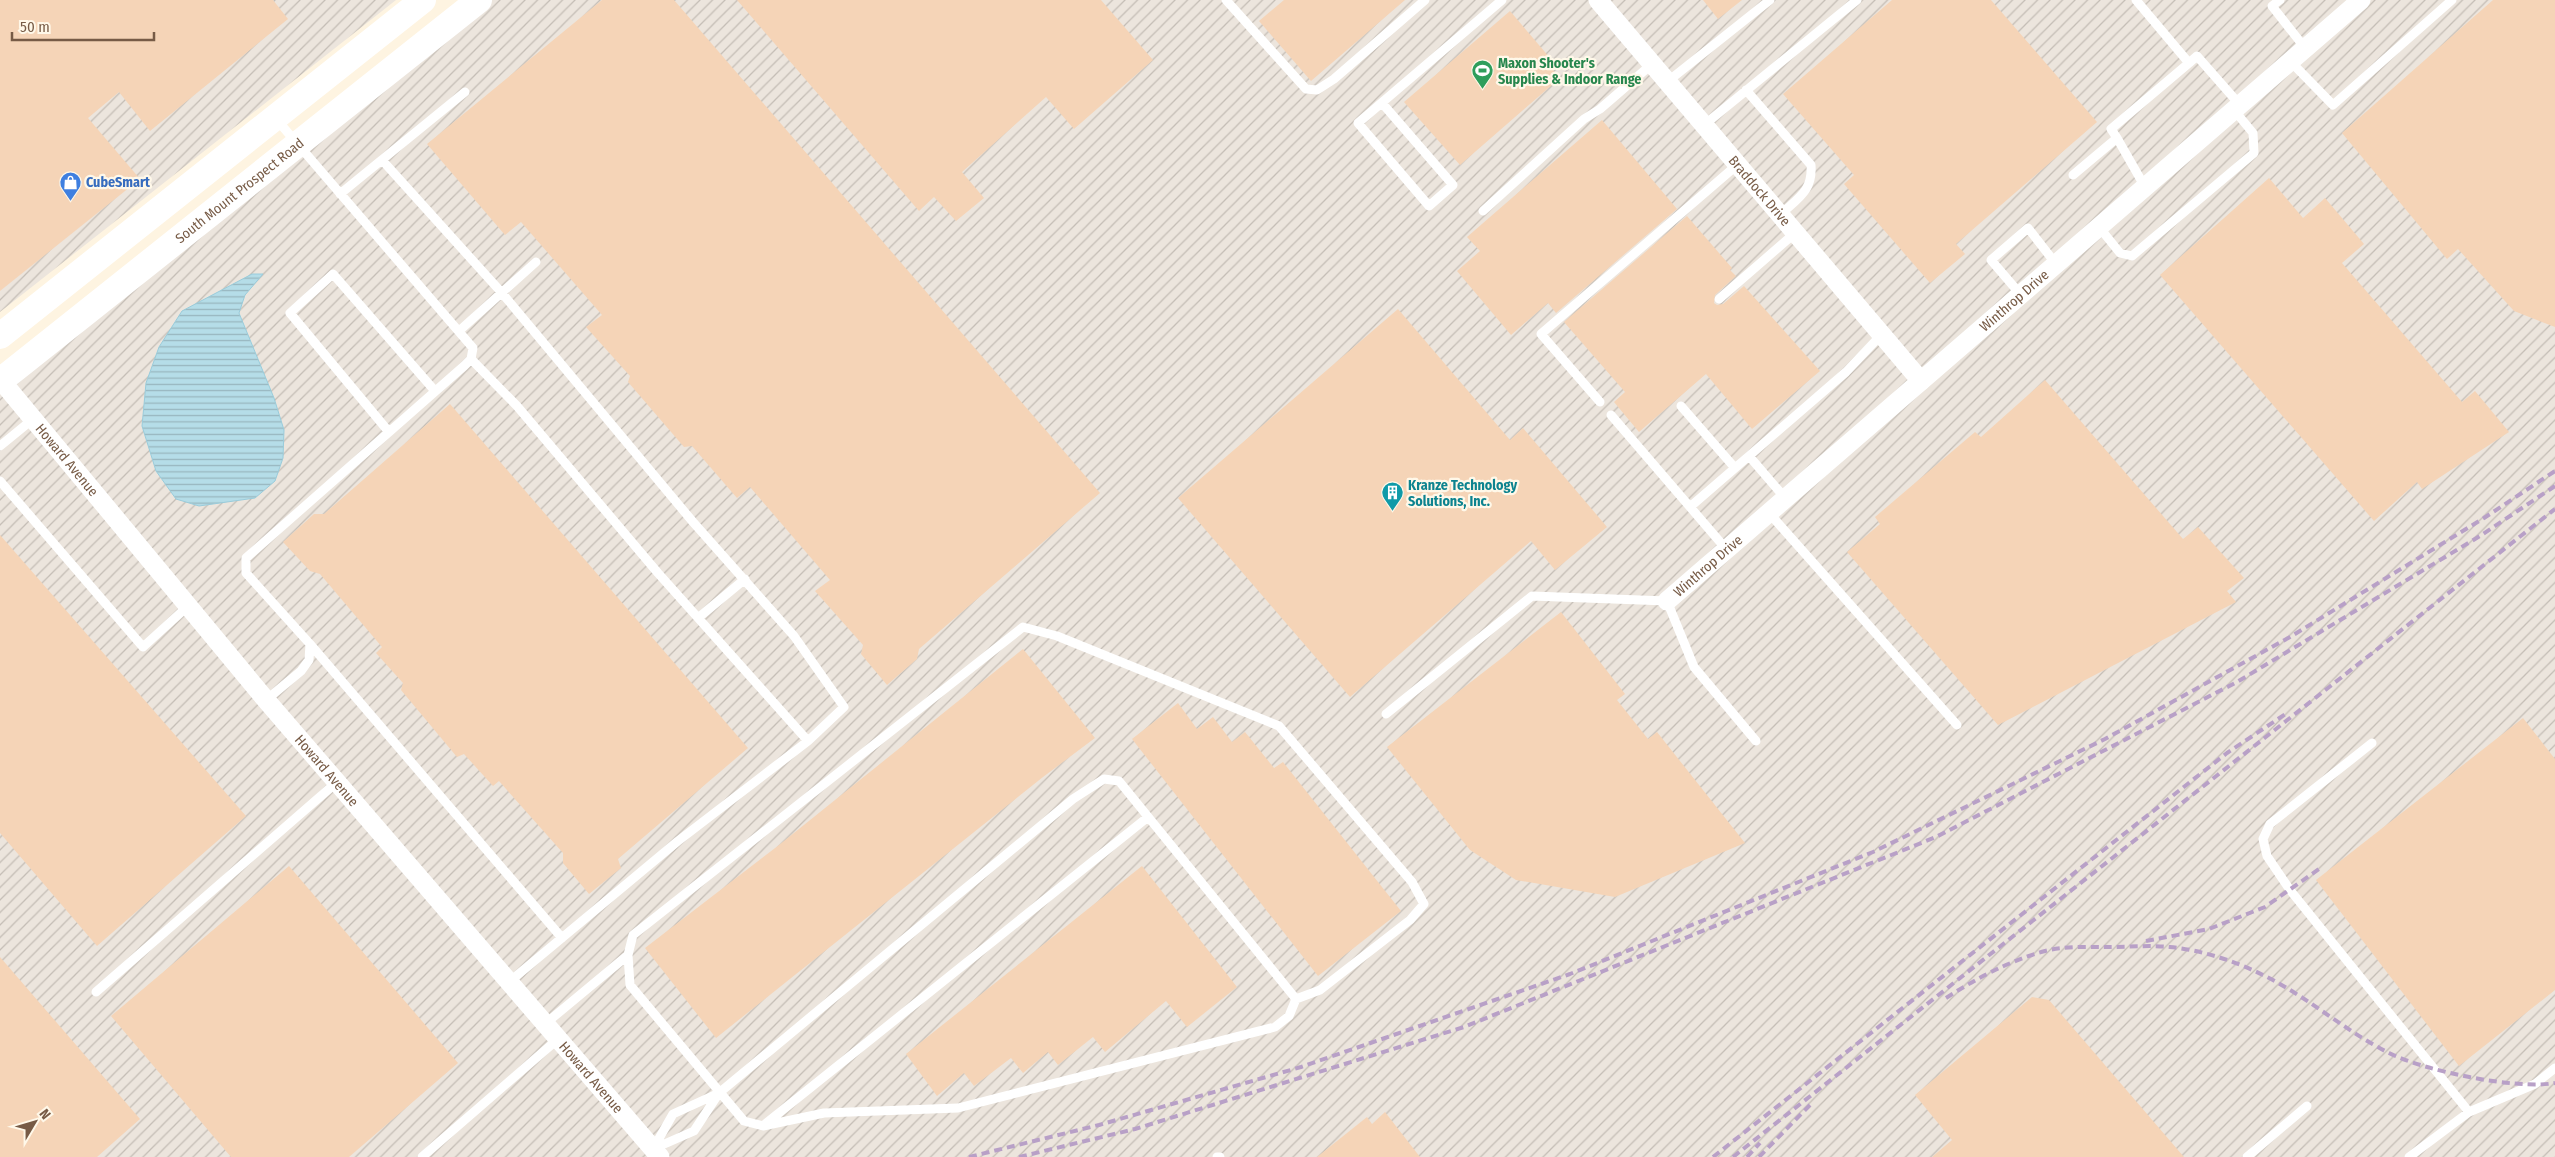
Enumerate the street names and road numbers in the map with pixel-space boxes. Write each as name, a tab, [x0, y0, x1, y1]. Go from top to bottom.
street label: South Mount Prospect Road	[172, 135, 307, 247]
street label: Braddock Drive	[1725, 152, 1794, 230]
street label: Winthrop Drive	[1976, 266, 2052, 335]
street label: Howard Avenue	[32, 420, 102, 500]
street label: Winthrop Drive	[1670, 532, 1746, 601]
street label: Howard Avenue	[291, 732, 362, 810]
street label: Howard Avenue	[555, 1038, 626, 1117]

